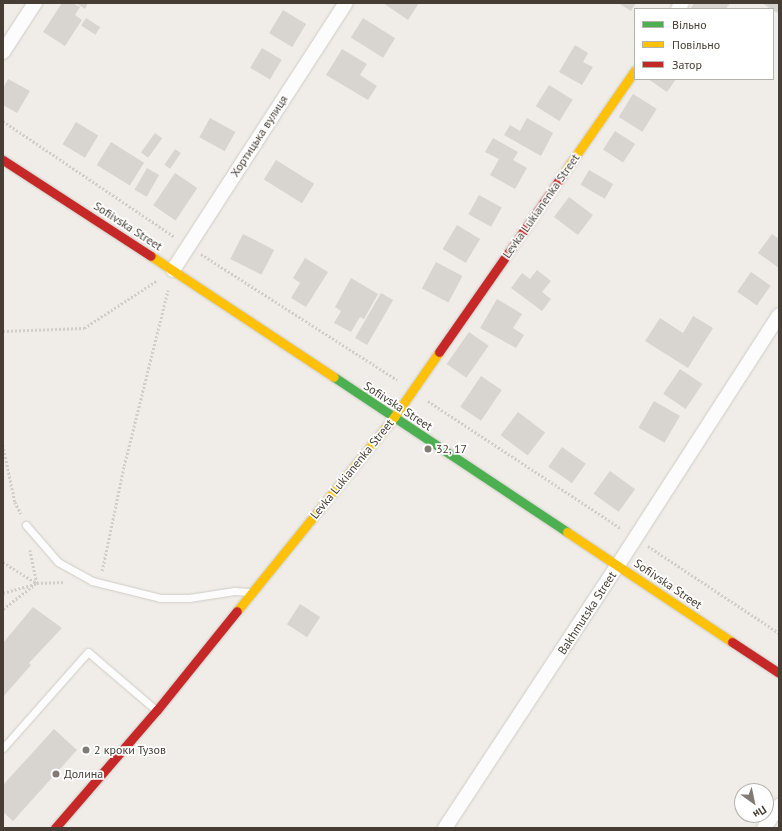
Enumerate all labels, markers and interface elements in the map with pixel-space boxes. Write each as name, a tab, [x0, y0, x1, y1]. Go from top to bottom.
legend	[634, 8, 774, 80]
text: Вільно	[672, 17, 707, 32]
text: Повільно	[672, 37, 720, 52]
text: Затор	[672, 57, 702, 72]
street label: Хортицька вулиця	[227, 93, 291, 179]
street label: Levka Lukianenka Street	[500, 151, 582, 261]
street label: Sofiivska Street	[91, 198, 165, 254]
street label: Sofiivska Street	[361, 378, 435, 434]
street label: Levka Lukianenka Street	[307, 416, 397, 522]
place label: 32, 17	[436, 442, 468, 456]
marker: 32, 17	[423, 444, 433, 454]
street label: Sofiivska Street	[631, 556, 705, 612]
street label: Bakhmutska Street	[555, 569, 619, 657]
place label: 2 кроки Тузов	[94, 743, 166, 757]
marker: 2 кроки Тузов	[81, 745, 91, 755]
place label: Долина	[64, 767, 103, 781]
marker: Долина	[51, 769, 61, 779]
north arrow	[734, 783, 774, 823]
text: Пн	[751, 803, 769, 822]

